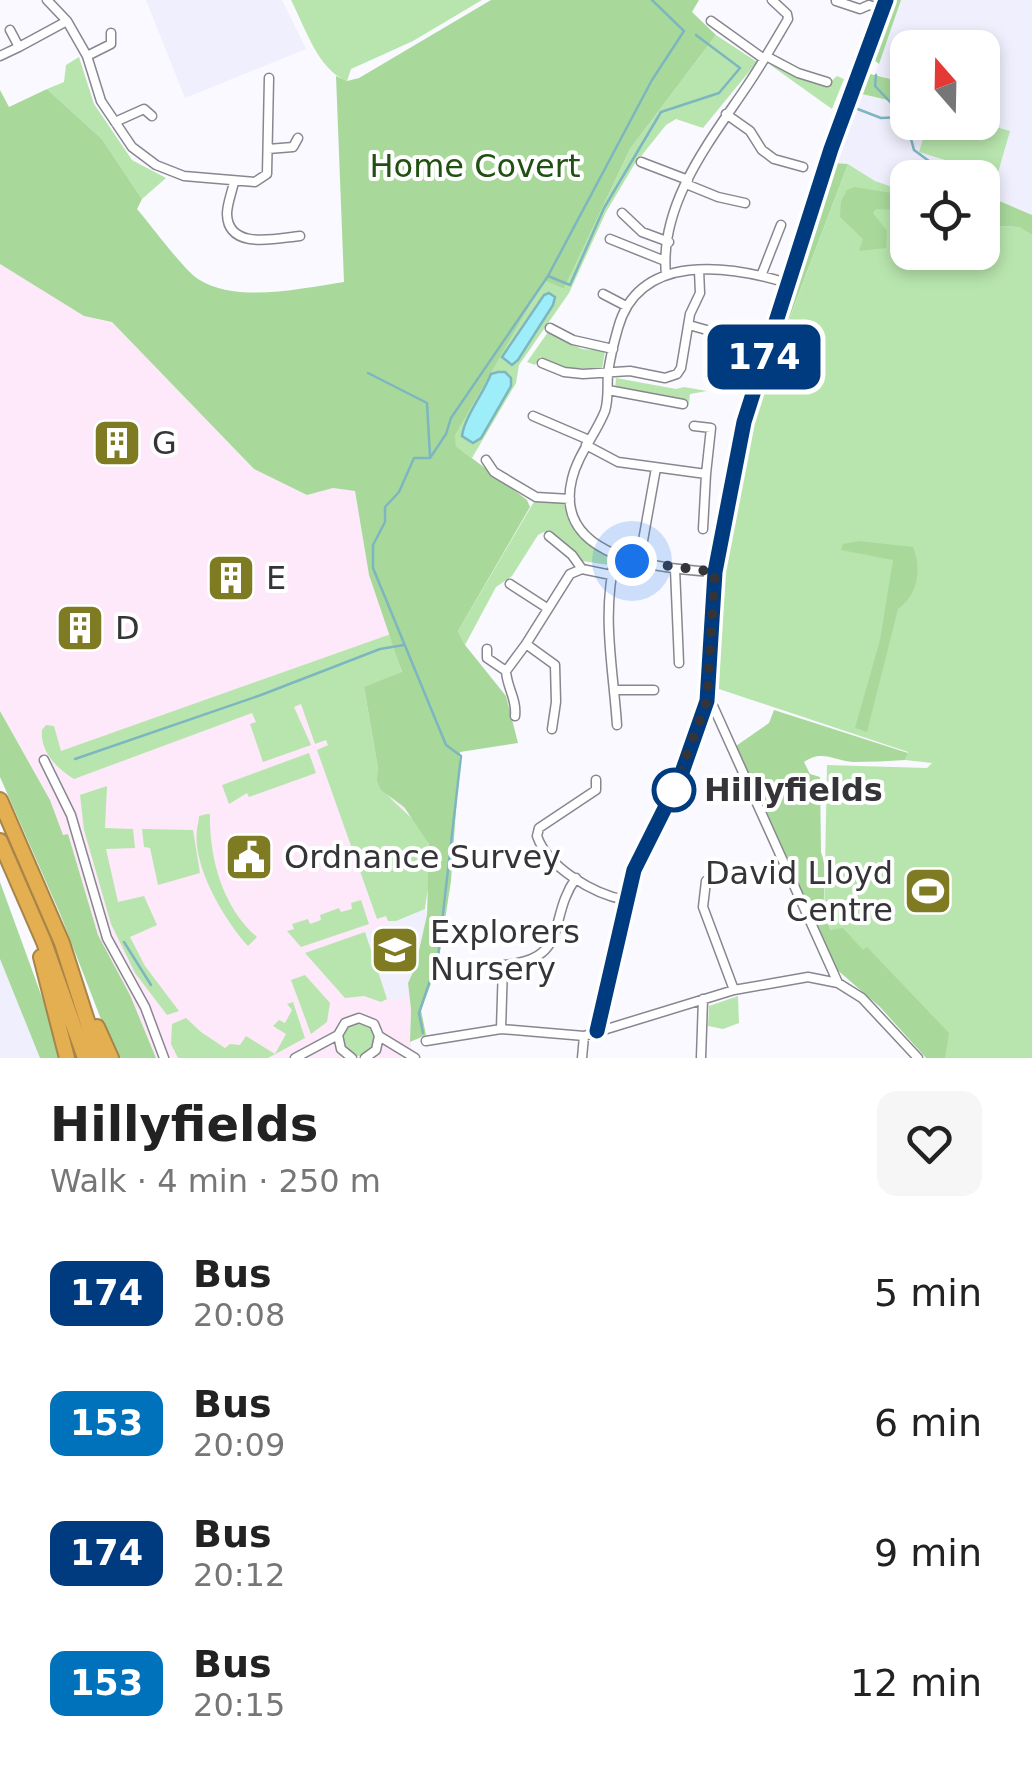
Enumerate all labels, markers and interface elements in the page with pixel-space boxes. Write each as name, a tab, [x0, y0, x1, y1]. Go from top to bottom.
north arrow	[890, 30, 1000, 140]
map controls	[890, 30, 1000, 270]
park label: Home Covert	[370, 147, 580, 185]
button: locate	[890, 160, 1000, 270]
line badge: 174	[706, 324, 822, 390]
text: 174	[727, 337, 801, 377]
building icon: G	[91, 417, 143, 469]
place label: G	[152, 424, 177, 462]
your location	[607, 536, 657, 586]
building icon: E	[205, 552, 257, 604]
place label: E	[266, 559, 286, 597]
building icon: D	[54, 602, 106, 654]
place label: D	[115, 609, 140, 647]
marker: Hillyfields	[653, 769, 695, 811]
place label: Hillyfields	[704, 771, 883, 809]
public building icon: Ordnance Survey	[223, 831, 275, 883]
place label: Ordnance Survey	[284, 838, 561, 876]
place label: David Lloyd Centre	[705, 854, 893, 929]
sports icon: David Lloyd Centre	[902, 865, 954, 917]
place label: Explorers Nursery	[430, 913, 580, 988]
school or university icon: Explorers Nursery	[369, 924, 421, 976]
button: heart	[877, 1091, 982, 1196]
text: Hillyfields	[50, 1096, 318, 1152]
text: Walk · 4 min · 250 m	[50, 1162, 381, 1200]
text: Bus	[193, 1252, 272, 1296]
text: 5 min	[874, 1271, 982, 1315]
text: 174	[70, 1273, 143, 1313]
text: 20:08	[193, 1296, 285, 1334]
text: Bus	[193, 1382, 272, 1426]
text: 6 min	[874, 1401, 982, 1445]
text: 153	[70, 1403, 143, 1443]
text: 20:09	[193, 1426, 285, 1464]
text: Bus	[193, 1512, 272, 1556]
text: 9 min	[874, 1531, 982, 1575]
text: 174	[70, 1533, 143, 1573]
text: 20:12	[193, 1556, 285, 1594]
text: Bus	[193, 1642, 272, 1686]
text: 12 min	[850, 1661, 982, 1705]
text: 153	[70, 1663, 143, 1703]
text: 20:15	[193, 1686, 285, 1724]

